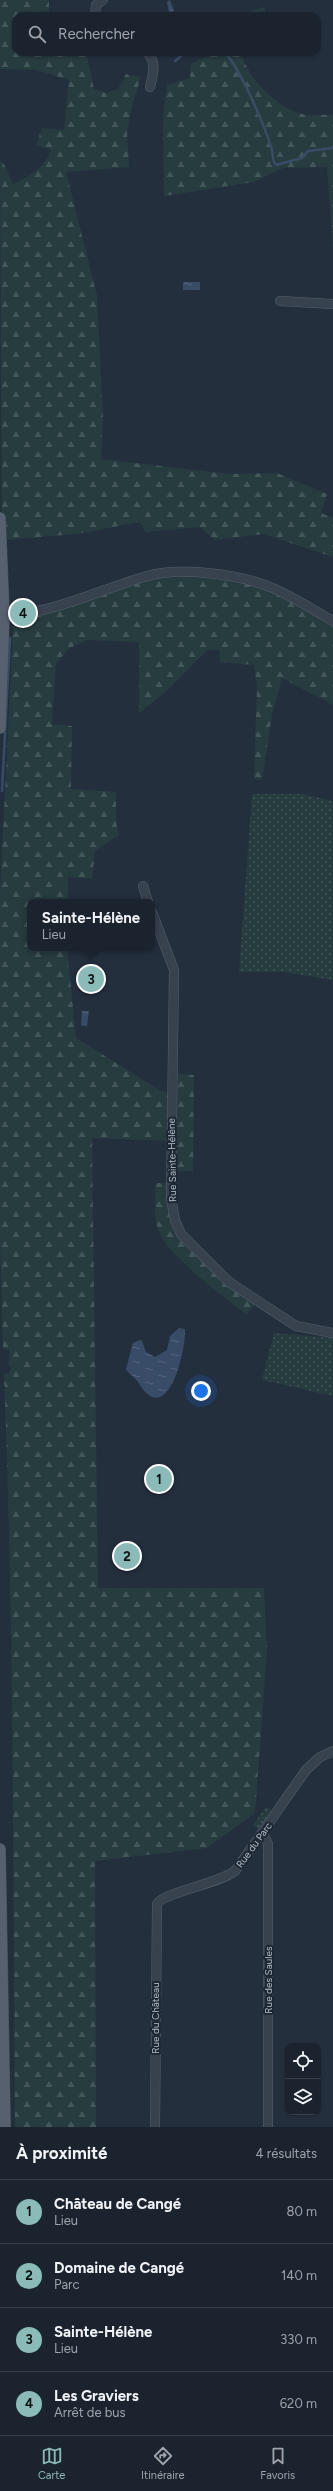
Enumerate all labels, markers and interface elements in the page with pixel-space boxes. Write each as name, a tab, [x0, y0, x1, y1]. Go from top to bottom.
search box	[12, 12, 321, 56]
icon: search	[26, 23, 48, 45]
text: Rechercher	[58, 25, 135, 43]
pin: 4	[10, 598, 36, 628]
popup	[27, 899, 155, 951]
text: Sainte-Hélène	[42, 909, 140, 927]
text: Lieu	[42, 927, 66, 942]
pin: 3	[78, 964, 104, 994]
street label: Rue Sainte-Hélène	[165, 1117, 179, 1202]
your location	[191, 1381, 211, 1401]
pin: 1	[146, 1464, 172, 1494]
pin: 2	[114, 1541, 140, 1571]
street label: Rue du Parc	[233, 1819, 275, 1870]
street label: Rue des Saules	[262, 1946, 275, 2014]
street label: Rue du Château	[149, 1982, 162, 2054]
map controls	[285, 2043, 321, 2115]
button: locate	[285, 2043, 321, 2079]
button: layers	[285, 2079, 321, 2115]
text: À proximité	[16, 2143, 107, 2163]
text: 4 résultats	[256, 2146, 317, 2161]
text: Château de Cangé	[54, 2195, 181, 2213]
text: 1	[26, 2204, 32, 2219]
text: 80 m	[286, 2204, 317, 2219]
text: Lieu	[54, 2213, 78, 2228]
text: Domaine de Cangé	[54, 2259, 184, 2277]
text: 2	[25, 2268, 33, 2283]
text: 140 m	[281, 2268, 317, 2283]
text: Parc	[54, 2277, 79, 2292]
text: Sainte-Hélène	[54, 2323, 152, 2341]
text: 3	[25, 2332, 33, 2347]
text: 330 m	[280, 2332, 317, 2347]
text: Lieu	[54, 2341, 78, 2356]
text: Les Graviers	[54, 2387, 139, 2405]
text: 4	[25, 2396, 33, 2411]
text: 620 m	[280, 2396, 317, 2411]
text: Arrêt de bus	[54, 2405, 126, 2420]
tab: Carte	[38, 2445, 65, 2482]
tab: Itinéraire	[141, 2445, 185, 2482]
tab: Favoris	[260, 2445, 295, 2482]

